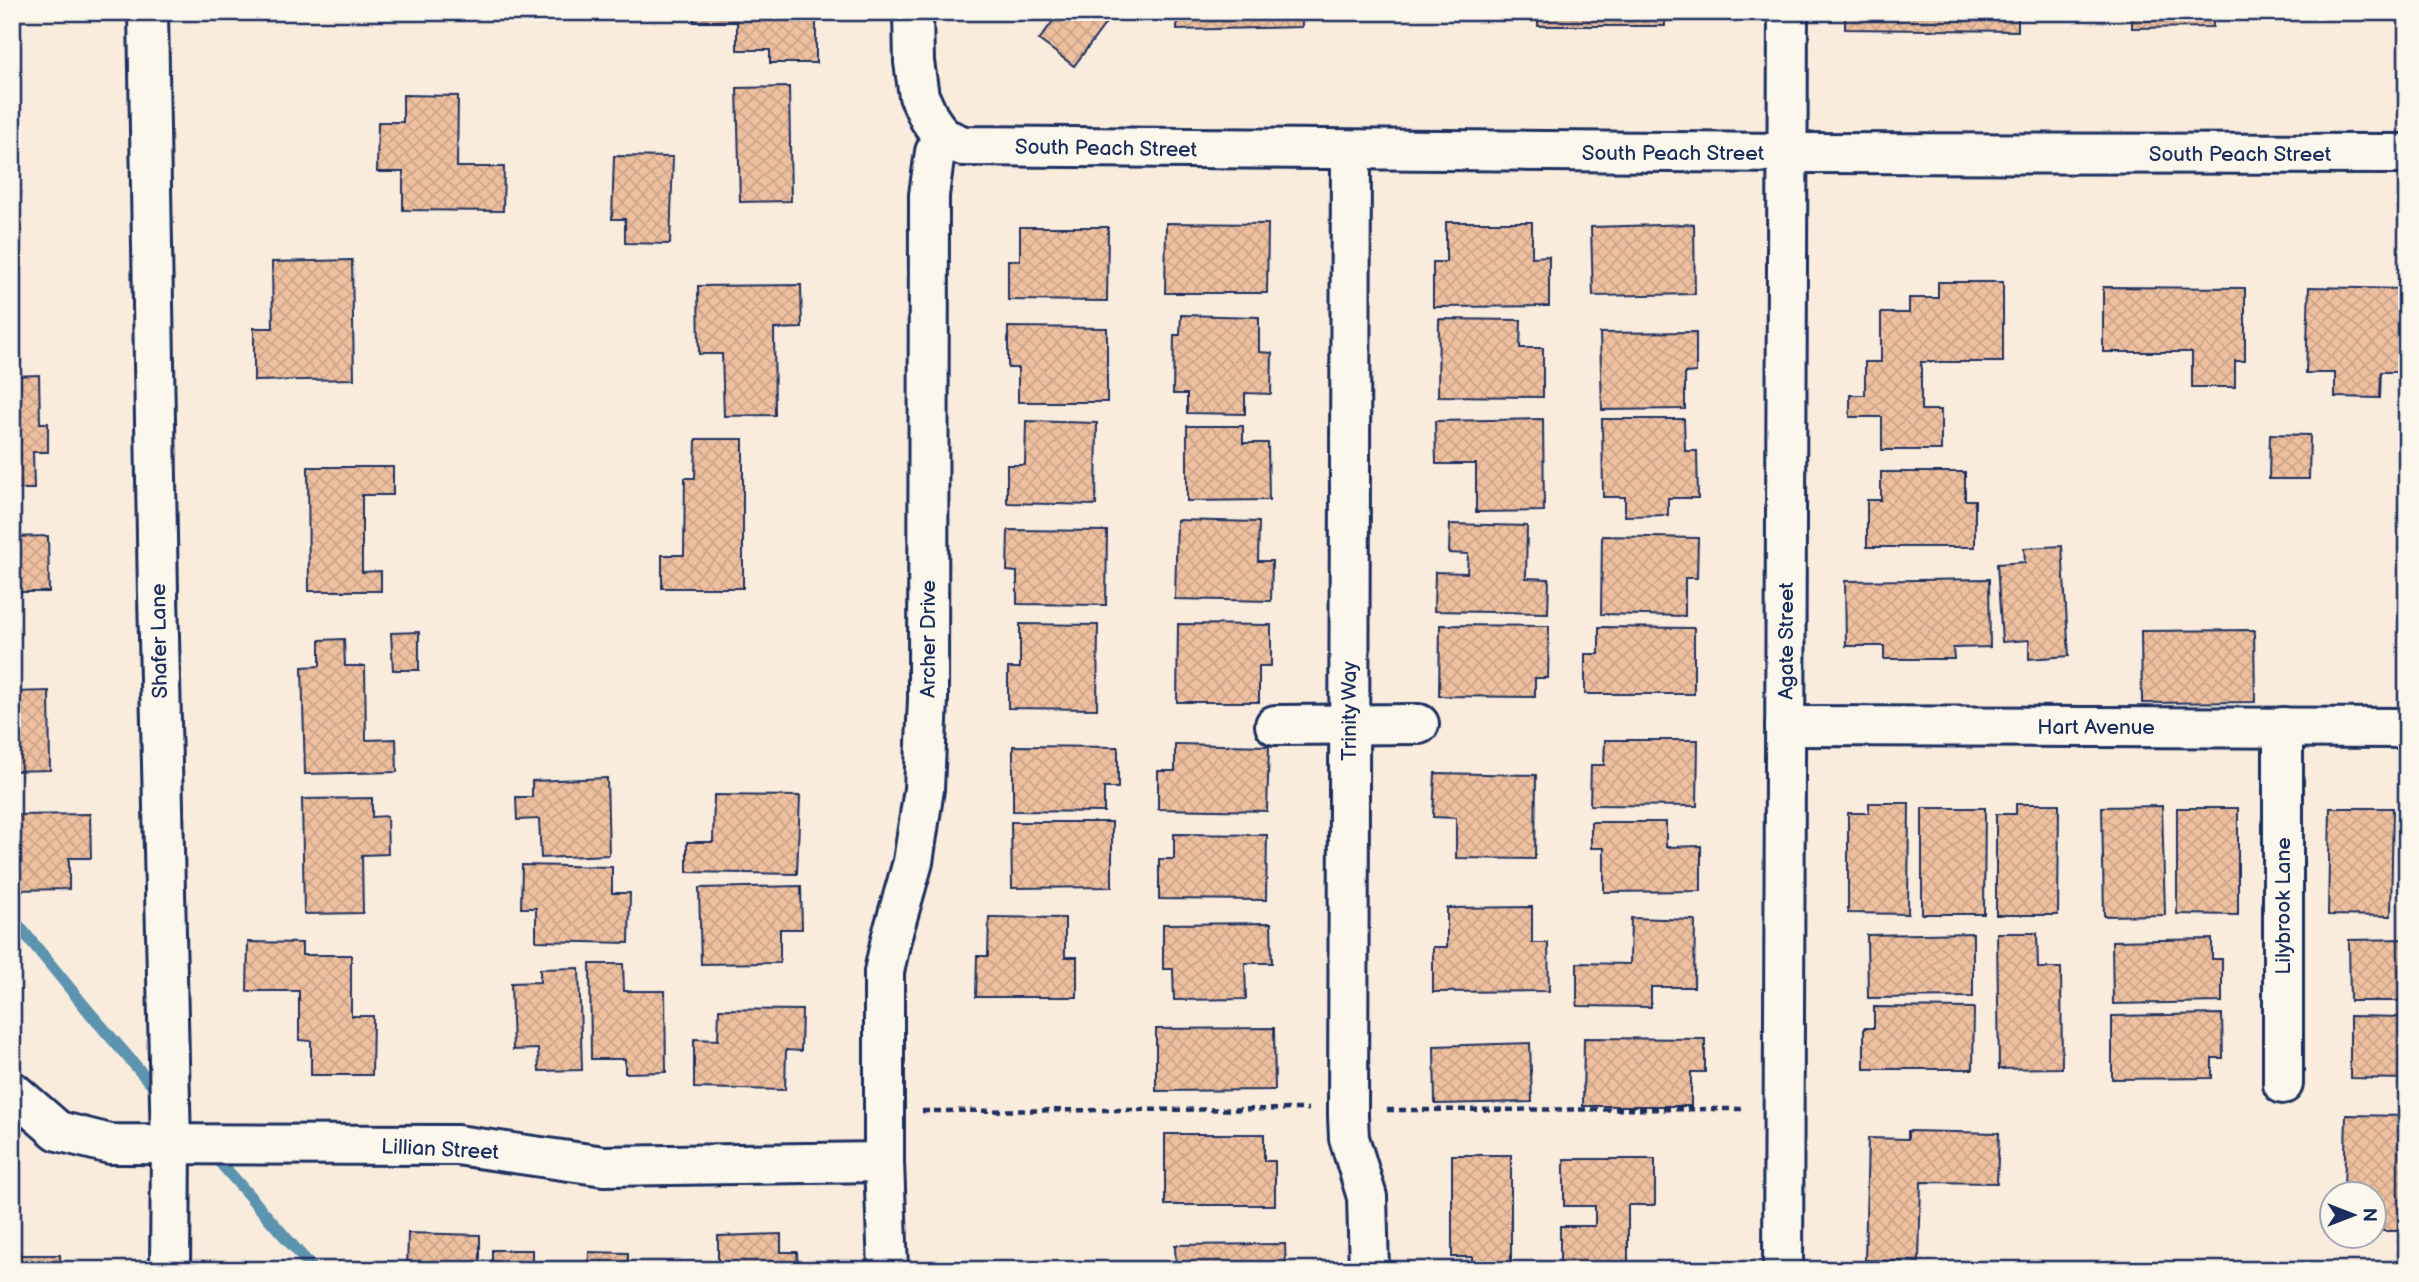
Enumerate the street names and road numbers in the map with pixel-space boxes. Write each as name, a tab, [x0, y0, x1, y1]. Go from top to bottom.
street label: South Peach Street	[1015, 134, 1198, 163]
street label: South Peach Street	[1582, 141, 1765, 166]
street label: South Peach Street	[2149, 142, 2332, 167]
street label: Archer Drive	[916, 580, 941, 698]
street label: Agate Street	[1774, 582, 1799, 700]
street label: Shafer Lane	[146, 583, 173, 699]
street label: Trinity Way	[1337, 661, 1362, 761]
street label: Hart Avenue	[2037, 715, 2155, 740]
street label: Lilybrook Lane	[2271, 837, 2296, 975]
street label: Lillian Street	[380, 1134, 500, 1165]

